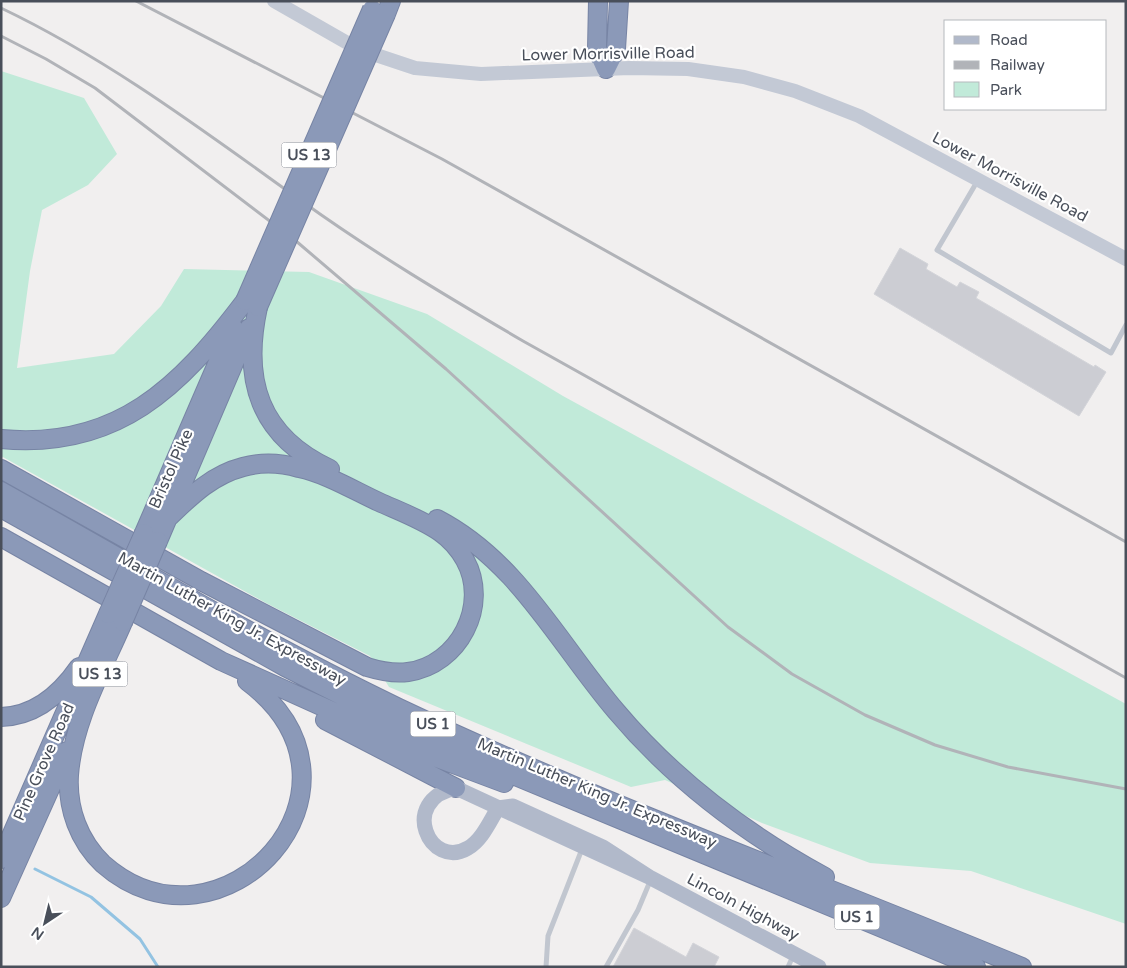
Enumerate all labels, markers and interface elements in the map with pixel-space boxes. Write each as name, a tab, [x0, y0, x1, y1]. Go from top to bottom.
legend	[944, 20, 1107, 110]
text: Road	[990, 31, 1028, 49]
street label: Lower Morrisville Road	[521, 42, 695, 66]
text: Railway	[990, 56, 1045, 74]
text: Park	[990, 81, 1022, 99]
street label: Lower Morrisville Road	[929, 127, 1091, 227]
road number: US 13	[282, 142, 336, 168]
street label: Bristol Pike	[145, 426, 197, 512]
street label: Martin Luther King Jr. Expressway	[114, 548, 350, 691]
road number: US 13	[72, 662, 128, 686]
street label: Pine Grove Road	[9, 700, 79, 824]
road number: US 1	[410, 712, 456, 736]
street label: Martin Luther King Jr. Expressway	[474, 733, 720, 853]
street label: Lincoln Highway	[683, 869, 803, 945]
north arrow	[20, 898, 70, 948]
road number: US 1	[834, 904, 880, 930]
text: N	[28, 923, 47, 943]

